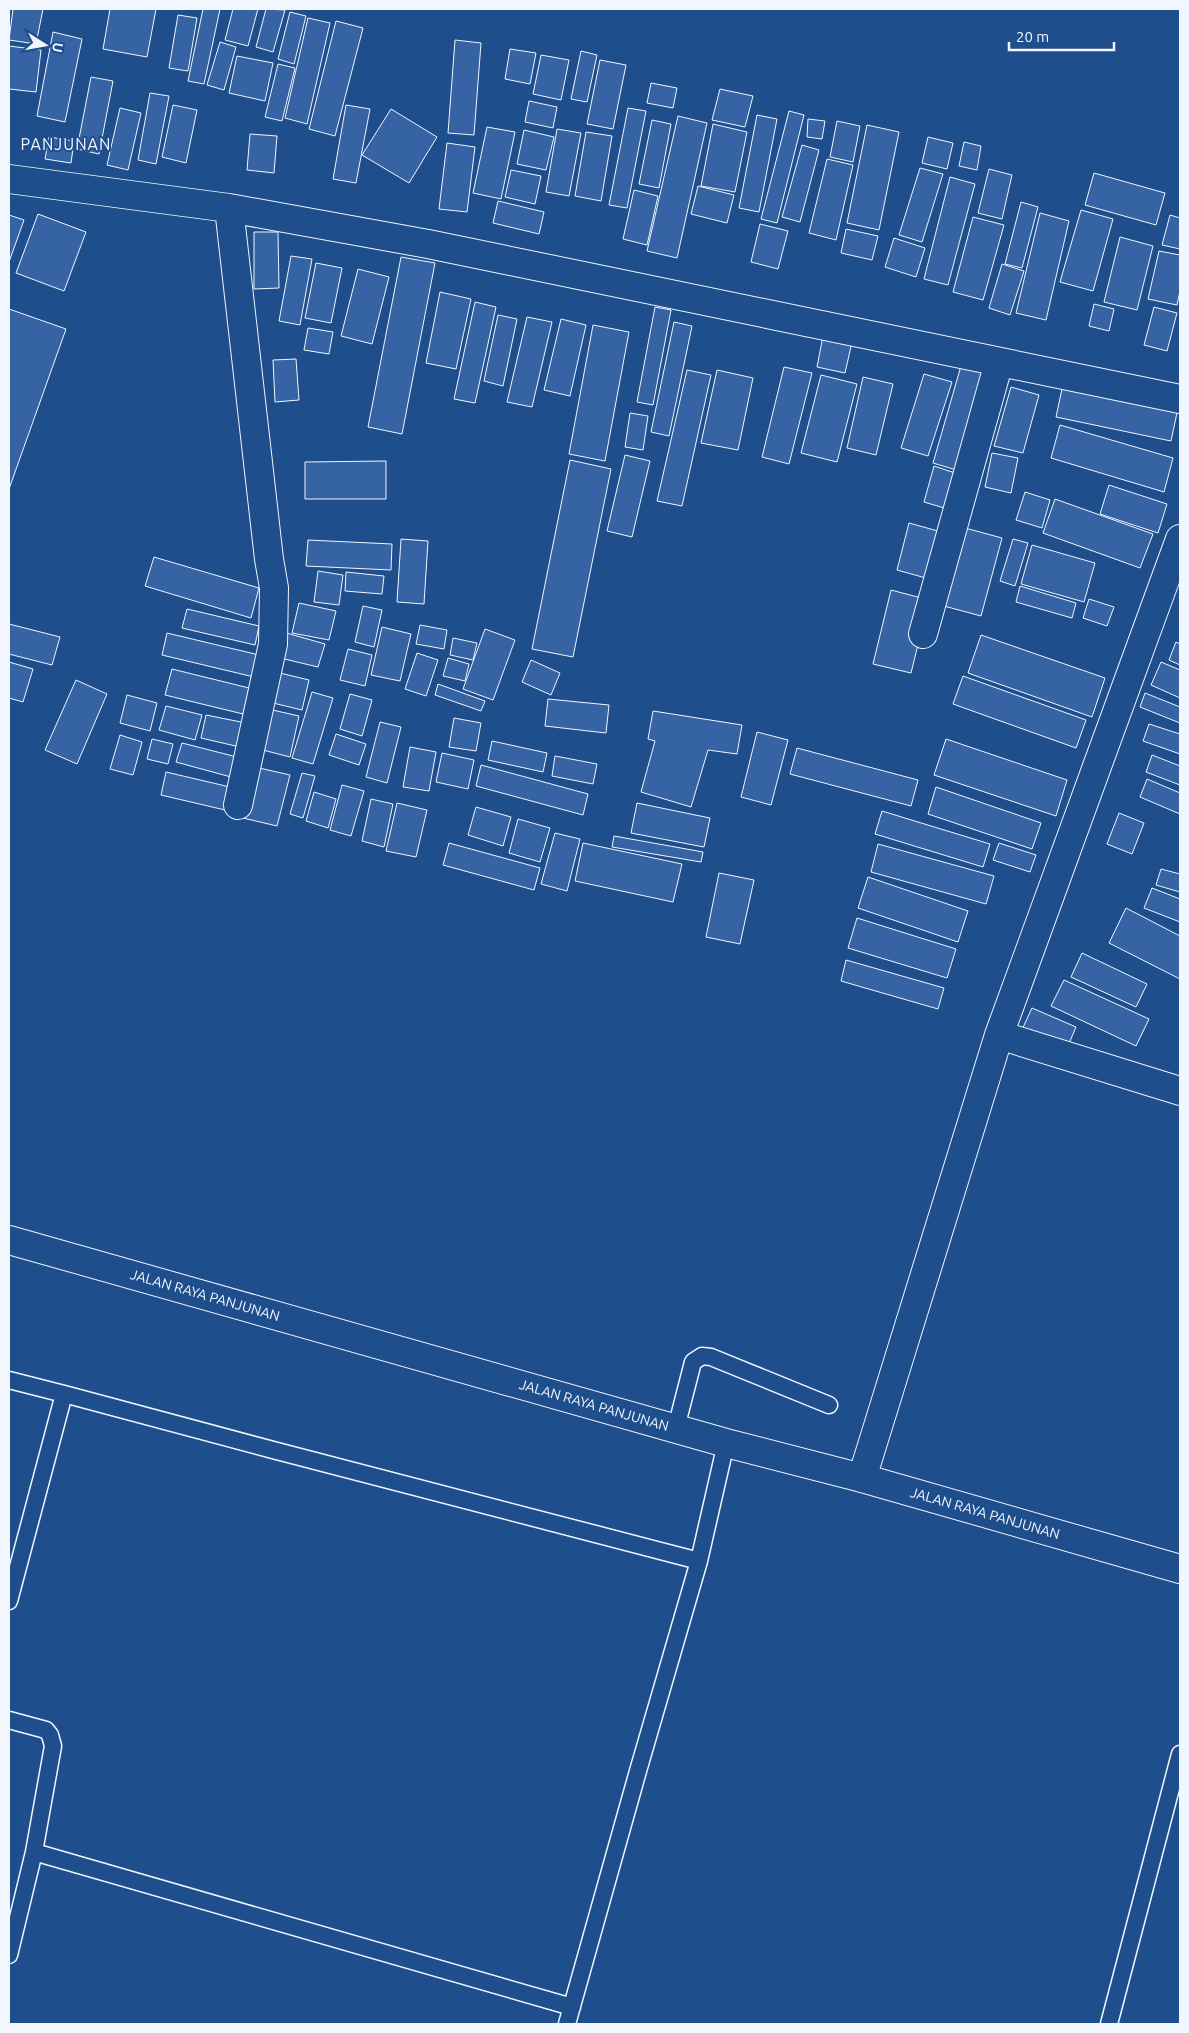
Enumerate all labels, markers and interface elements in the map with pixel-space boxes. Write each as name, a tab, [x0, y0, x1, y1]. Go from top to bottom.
north arrow	[20, 20, 70, 70]
scale bar	[1009, 20, 1114, 52]
text: 20 m	[1016, 28, 1049, 45]
text: U	[49, 41, 67, 54]
district label: PANJUNAN	[21, 135, 111, 153]
street label: JALAN RAYA PANJUNAN	[128, 1266, 282, 1324]
street label: JALAN RAYA PANJUNAN	[517, 1376, 671, 1434]
street label: JALAN RAYA PANJUNAN	[908, 1484, 1062, 1542]

